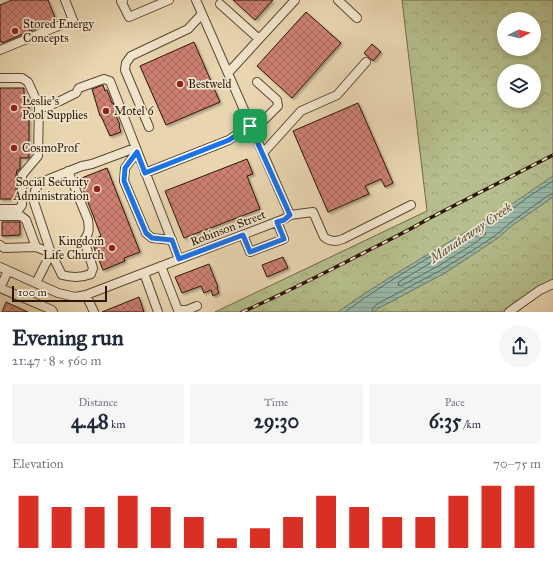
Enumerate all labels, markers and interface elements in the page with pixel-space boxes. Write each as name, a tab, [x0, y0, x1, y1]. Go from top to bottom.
north arrow	[497, 12, 541, 56]
map controls	[497, 12, 541, 108]
place label: Stored Energy Concepts	[23, 17, 94, 45]
marker: Stored Energy Concepts	[10, 26, 20, 36]
button: layers	[497, 64, 541, 108]
place label: Bestweld	[188, 77, 232, 91]
marker: Bestweld	[175, 79, 185, 89]
place label: Leslie's Pool Supplies	[22, 94, 88, 122]
marker: Leslie's Pool Supplies	[9, 103, 19, 113]
place label: Motel 6	[114, 104, 154, 118]
marker: Motel 6	[101, 106, 111, 116]
pin	[233, 109, 267, 143]
icon: arrive	[239, 115, 261, 137]
place label: CosmoProf	[22, 141, 80, 155]
marker: CosmoProf	[9, 143, 19, 153]
place label: Social Security Administration	[12, 175, 89, 203]
marker: Social Security Administration	[92, 184, 102, 194]
water label: Manatawny Creek	[425, 199, 515, 268]
street label: Robinson Street	[188, 207, 268, 249]
place label: Kingdom Life Church	[43, 234, 104, 262]
marker: Kingdom Life Church	[107, 243, 117, 253]
scale bar	[12, 284, 107, 303]
text: 100 m	[18, 286, 47, 299]
text: Evening run	[12, 324, 124, 351]
button: share	[499, 325, 541, 367]
text: 21:47 · 8 × 560 m	[12, 353, 101, 369]
text: Distance	[78, 396, 118, 409]
text: Time	[264, 396, 289, 409]
text: Pace	[445, 396, 465, 409]
text: 4.48	[71, 409, 109, 433]
text: 29:30	[254, 409, 299, 433]
text: 6:35	[429, 409, 461, 433]
text: km	[109, 418, 125, 431]
text: /km	[461, 418, 481, 431]
text: Elevation	[12, 456, 64, 472]
text: 70–75 m	[493, 456, 541, 472]

